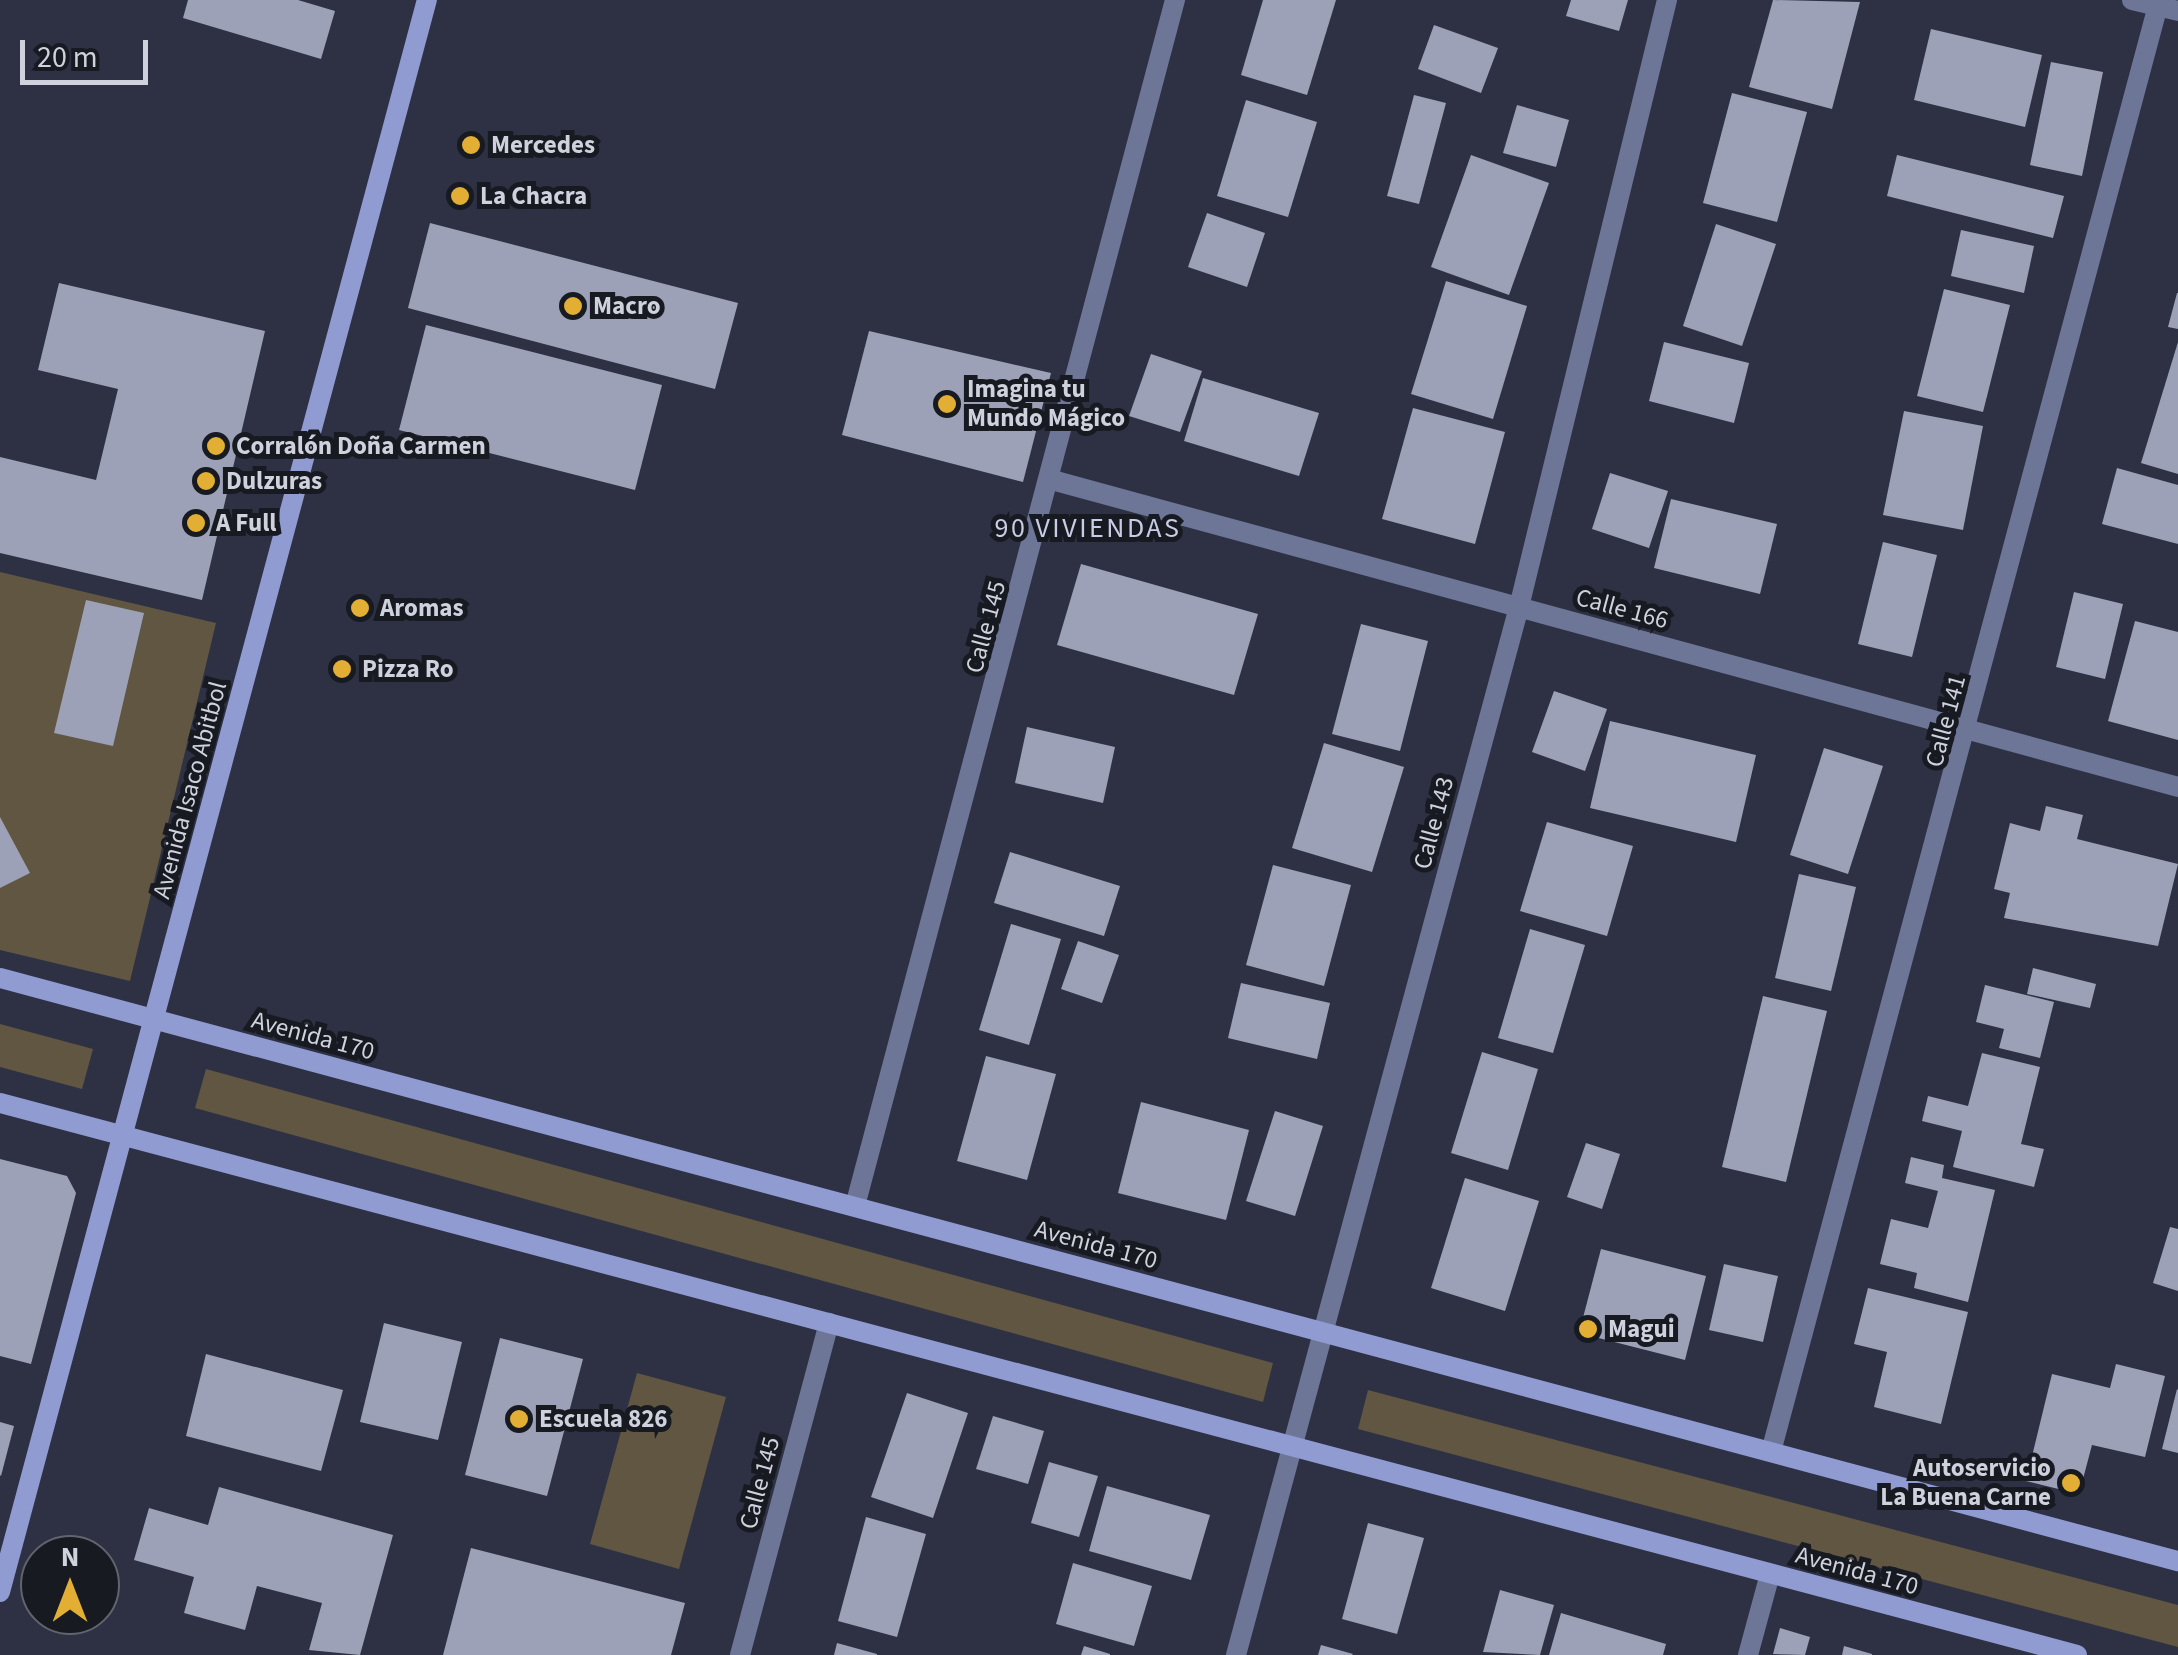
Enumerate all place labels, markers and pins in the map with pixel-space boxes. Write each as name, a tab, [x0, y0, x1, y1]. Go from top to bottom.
place label: Mercedes	[491, 130, 595, 160]
marker: Mercedes	[460, 134, 482, 156]
place label: La Chacra	[480, 181, 587, 211]
marker: La Chacra	[449, 185, 471, 207]
place label: Macro	[593, 291, 660, 321]
marker: Macro	[562, 295, 584, 317]
place label: Imagina tu Mundo Mágico	[967, 375, 1125, 434]
marker: Imagina tu Mundo Mágico	[936, 393, 958, 415]
place label: Corralón Doña Carmen	[236, 431, 486, 461]
marker: Corralón Doña Carmen	[205, 435, 227, 457]
place label: Dulzuras	[226, 466, 322, 496]
marker: Dulzuras	[195, 470, 217, 492]
place label: A Full	[216, 508, 276, 538]
marker: A Full	[185, 512, 207, 534]
place label: Aromas	[380, 593, 464, 623]
marker: Aromas	[349, 597, 371, 619]
place label: Pizza Ro	[362, 654, 454, 684]
marker: Pizza Ro	[331, 658, 353, 680]
place label: Magui	[1608, 1314, 1675, 1344]
marker: Magui	[1577, 1318, 1599, 1340]
place label: Escuela 826	[539, 1404, 668, 1434]
marker: Escuela 826	[508, 1408, 530, 1430]
place label: Autoservicio La Buena Carne	[1880, 1454, 2051, 1513]
marker: Autoservicio La Buena Carne	[2060, 1472, 2082, 1494]

